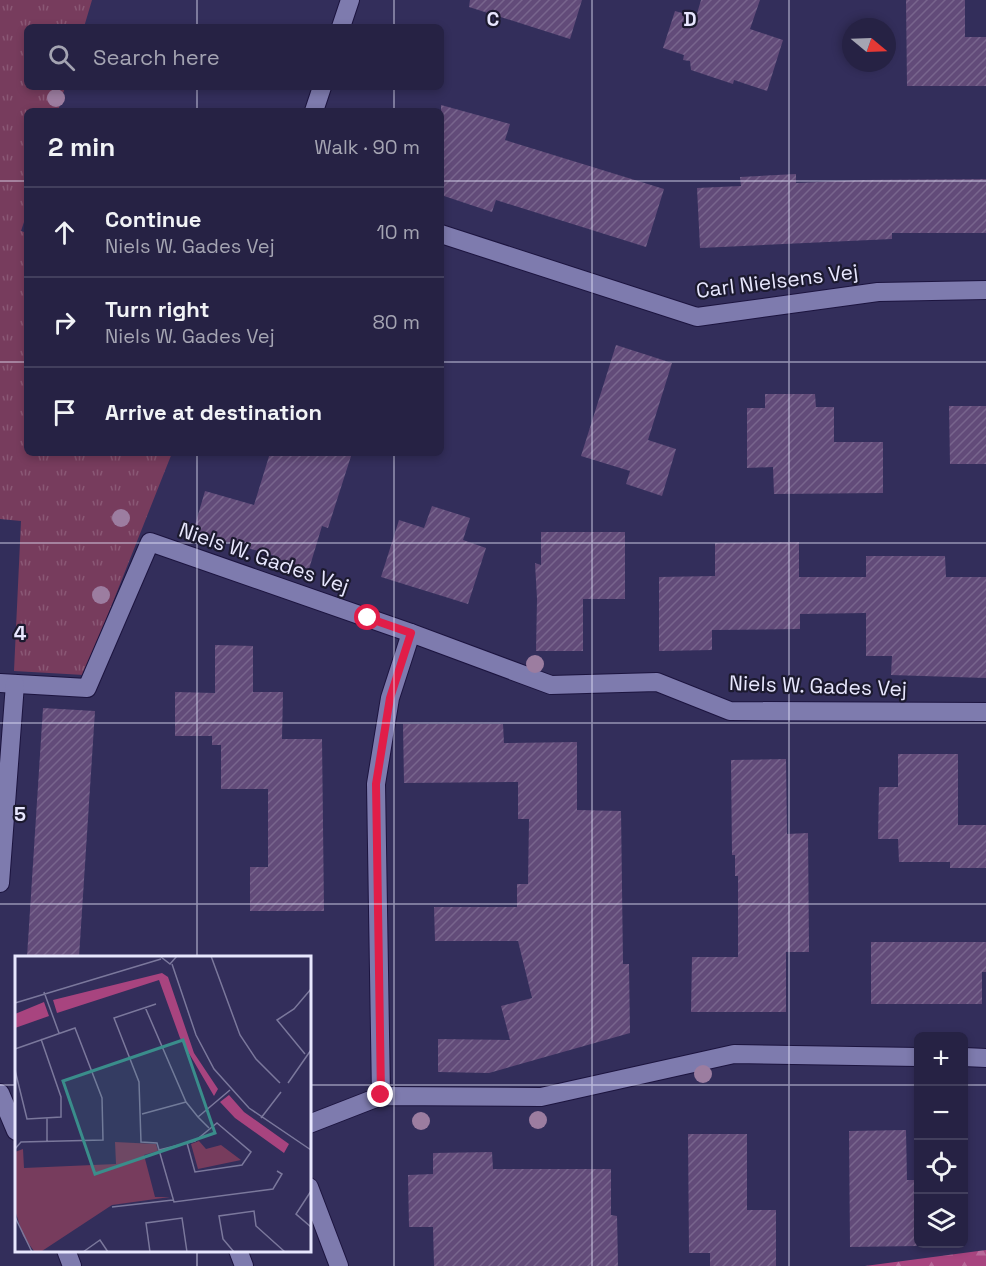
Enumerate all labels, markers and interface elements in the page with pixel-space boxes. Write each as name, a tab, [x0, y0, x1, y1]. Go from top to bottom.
text: C	[487, 6, 500, 32]
text: D	[683, 6, 697, 32]
north arrow	[842, 18, 896, 72]
search box	[24, 24, 444, 90]
icon: search	[45, 41, 78, 74]
text: Search here	[93, 43, 220, 71]
text: 2 min	[48, 130, 115, 164]
text: Walk · 90 m	[314, 134, 420, 160]
text: Continue	[105, 205, 201, 233]
icon: ahead	[48, 216, 81, 249]
text: 10 m	[376, 219, 420, 245]
text: Niels W. Gades Vej	[105, 233, 275, 259]
street label: Carl Nielsens Vej	[694, 257, 860, 304]
text: Turn right	[105, 295, 210, 323]
icon: right	[48, 306, 81, 339]
text: 80 m	[372, 309, 420, 335]
text: Niels W. Gades Vej	[105, 323, 275, 349]
icon: arrive	[48, 396, 81, 429]
text: Arrive at destination	[105, 398, 322, 426]
street label: Niels W. Gades Vej	[176, 516, 353, 599]
route start	[354, 604, 380, 630]
text: 4	[14, 620, 27, 646]
street label: Niels W. Gades Vej	[729, 669, 907, 702]
text: 5	[14, 801, 26, 827]
inset map	[15, 956, 310, 1251]
map controls	[914, 1032, 968, 1248]
button: +	[914, 1032, 968, 1086]
route end	[367, 1081, 393, 1107]
button: −	[914, 1086, 968, 1140]
button: locate	[914, 1140, 968, 1194]
button: layers	[914, 1194, 968, 1248]

